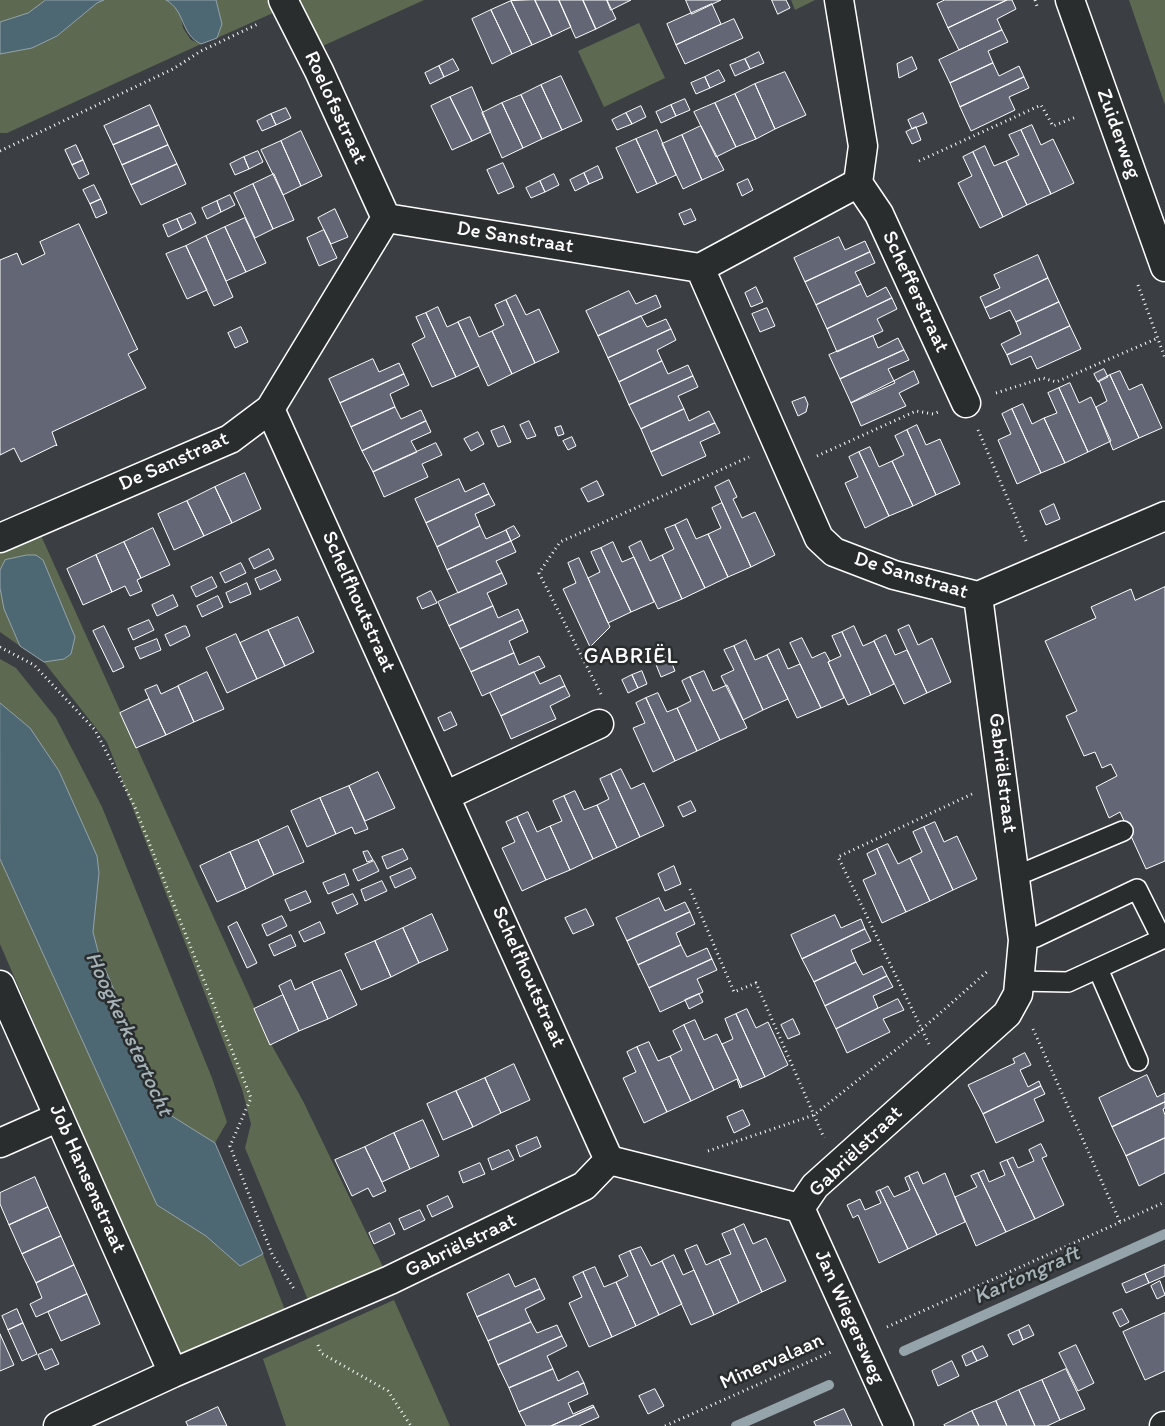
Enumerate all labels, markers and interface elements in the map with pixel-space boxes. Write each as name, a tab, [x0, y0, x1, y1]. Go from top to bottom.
street label: Roelofsstraat	[298, 47, 372, 169]
street label: Zuiderweg	[1090, 86, 1146, 182]
street label: De Sanstraat	[455, 216, 575, 260]
street label: Schefferstraat	[876, 227, 954, 357]
street label: De Sanstraat	[115, 427, 233, 497]
street label: Schelfhoutstraat	[316, 527, 400, 677]
street label: De Sanstraat	[851, 547, 971, 605]
district label: GABRIËL	[584, 644, 678, 670]
street label: Gabriëlstraat	[982, 712, 1022, 834]
street label: Schelfhoutstraat	[486, 902, 570, 1052]
water label: Hoogkerkstertocht	[78, 948, 178, 1120]
street label: Job Hansenstraat	[43, 1101, 131, 1257]
street label: Gabriëlstraat	[804, 1101, 908, 1203]
street label: Gabriëlstraat	[401, 1208, 521, 1284]
water label: Kartongraft	[970, 1241, 1084, 1311]
street label: Jan Wiegersweg	[808, 1246, 890, 1388]
street label: Minervalaan	[716, 1328, 828, 1396]

